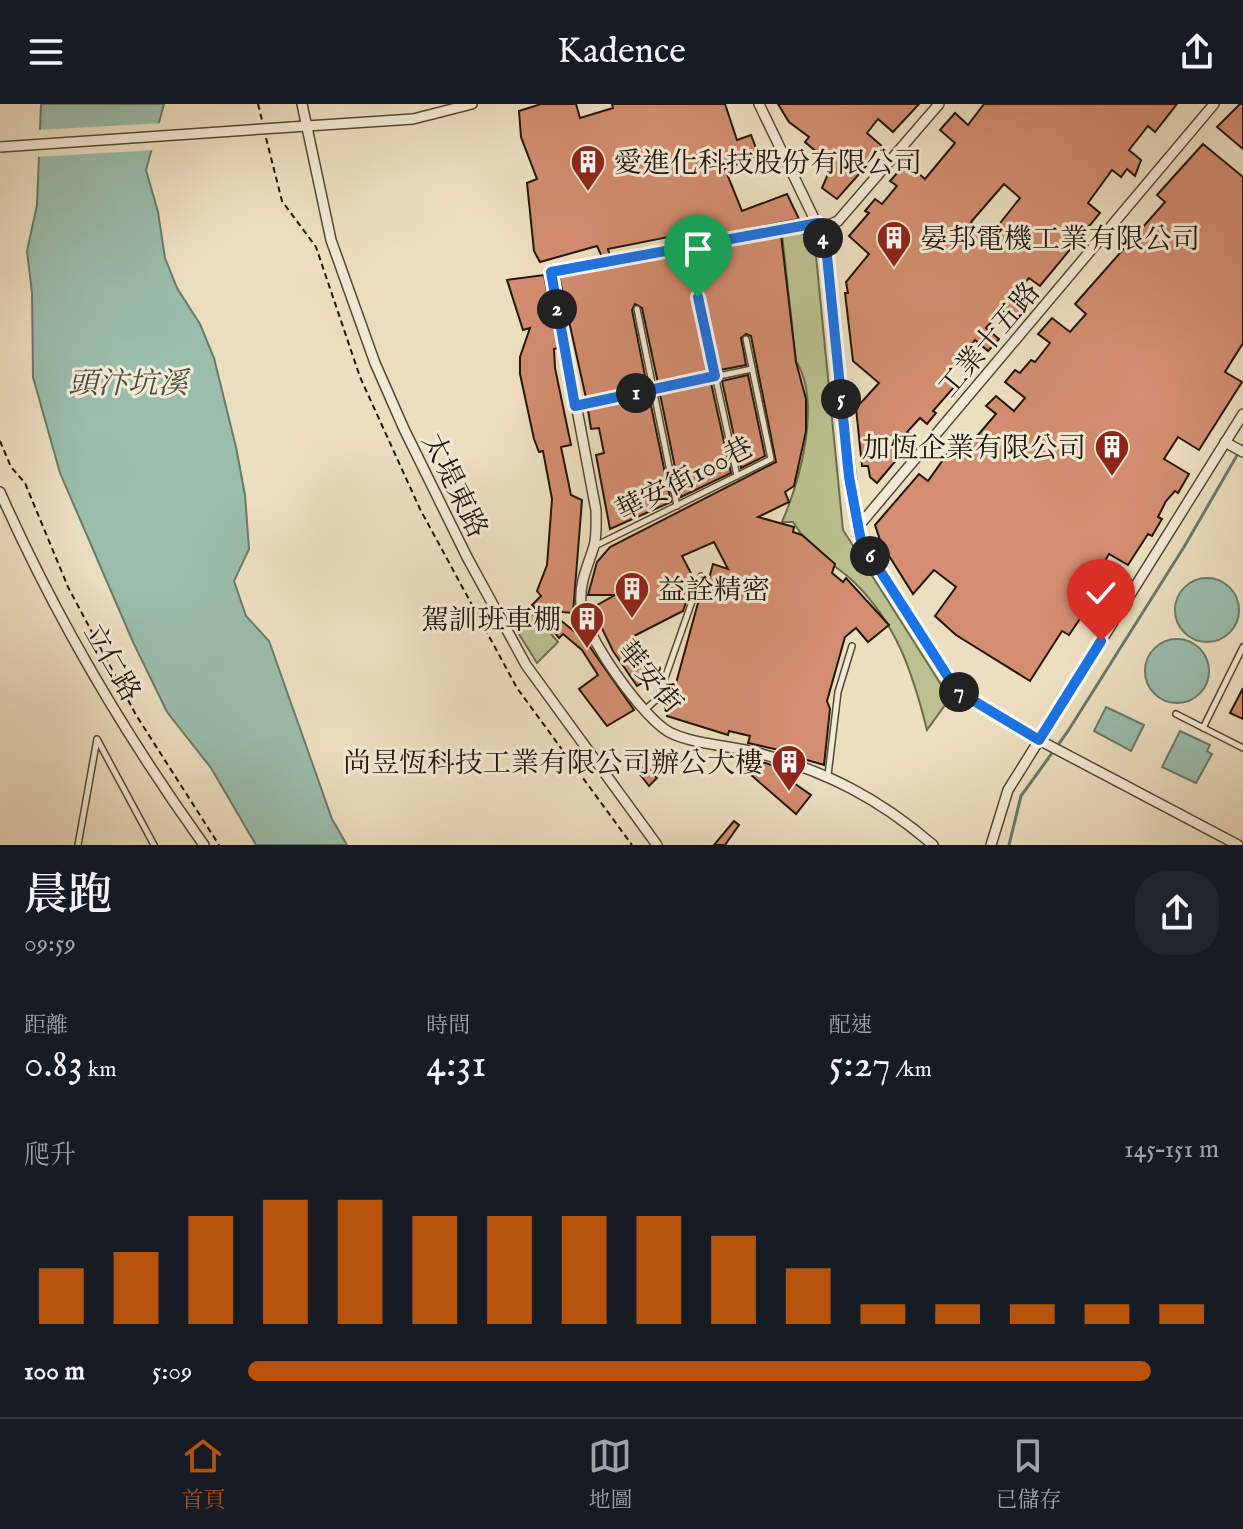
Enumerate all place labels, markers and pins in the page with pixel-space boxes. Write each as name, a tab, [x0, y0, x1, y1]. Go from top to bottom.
building icon: 愛進化科技股份有限公司	[569, 143, 607, 193]
place label: 愛進化科技股份有限公司	[614, 147, 922, 182]
pin	[664, 215, 732, 297]
pin: 4	[803, 218, 843, 258]
building icon: 晏邦電機工業有限公司	[875, 219, 913, 269]
place label: 晏邦電機工業有限公司	[920, 223, 1200, 258]
pin: 2	[537, 289, 577, 329]
pin: 1	[616, 373, 656, 413]
pin: 5	[821, 379, 861, 419]
building icon: 加恆企業有限公司	[1093, 428, 1131, 478]
place label: 加恆企業有限公司	[862, 432, 1086, 467]
pin: 6	[850, 536, 890, 576]
pin	[1067, 559, 1135, 641]
building icon: 益詮精密	[613, 570, 651, 620]
place label: 益詮精密	[658, 574, 770, 609]
building icon: 駕訓班車棚	[568, 600, 606, 650]
place label: 駕訓班車棚	[421, 604, 561, 639]
pin: 7	[939, 672, 979, 712]
building icon: 尚昱恆科技工業有限公司辦公大樓	[770, 743, 808, 793]
place label: 尚昱恆科技工業有限公司辦公大樓	[343, 747, 763, 782]

